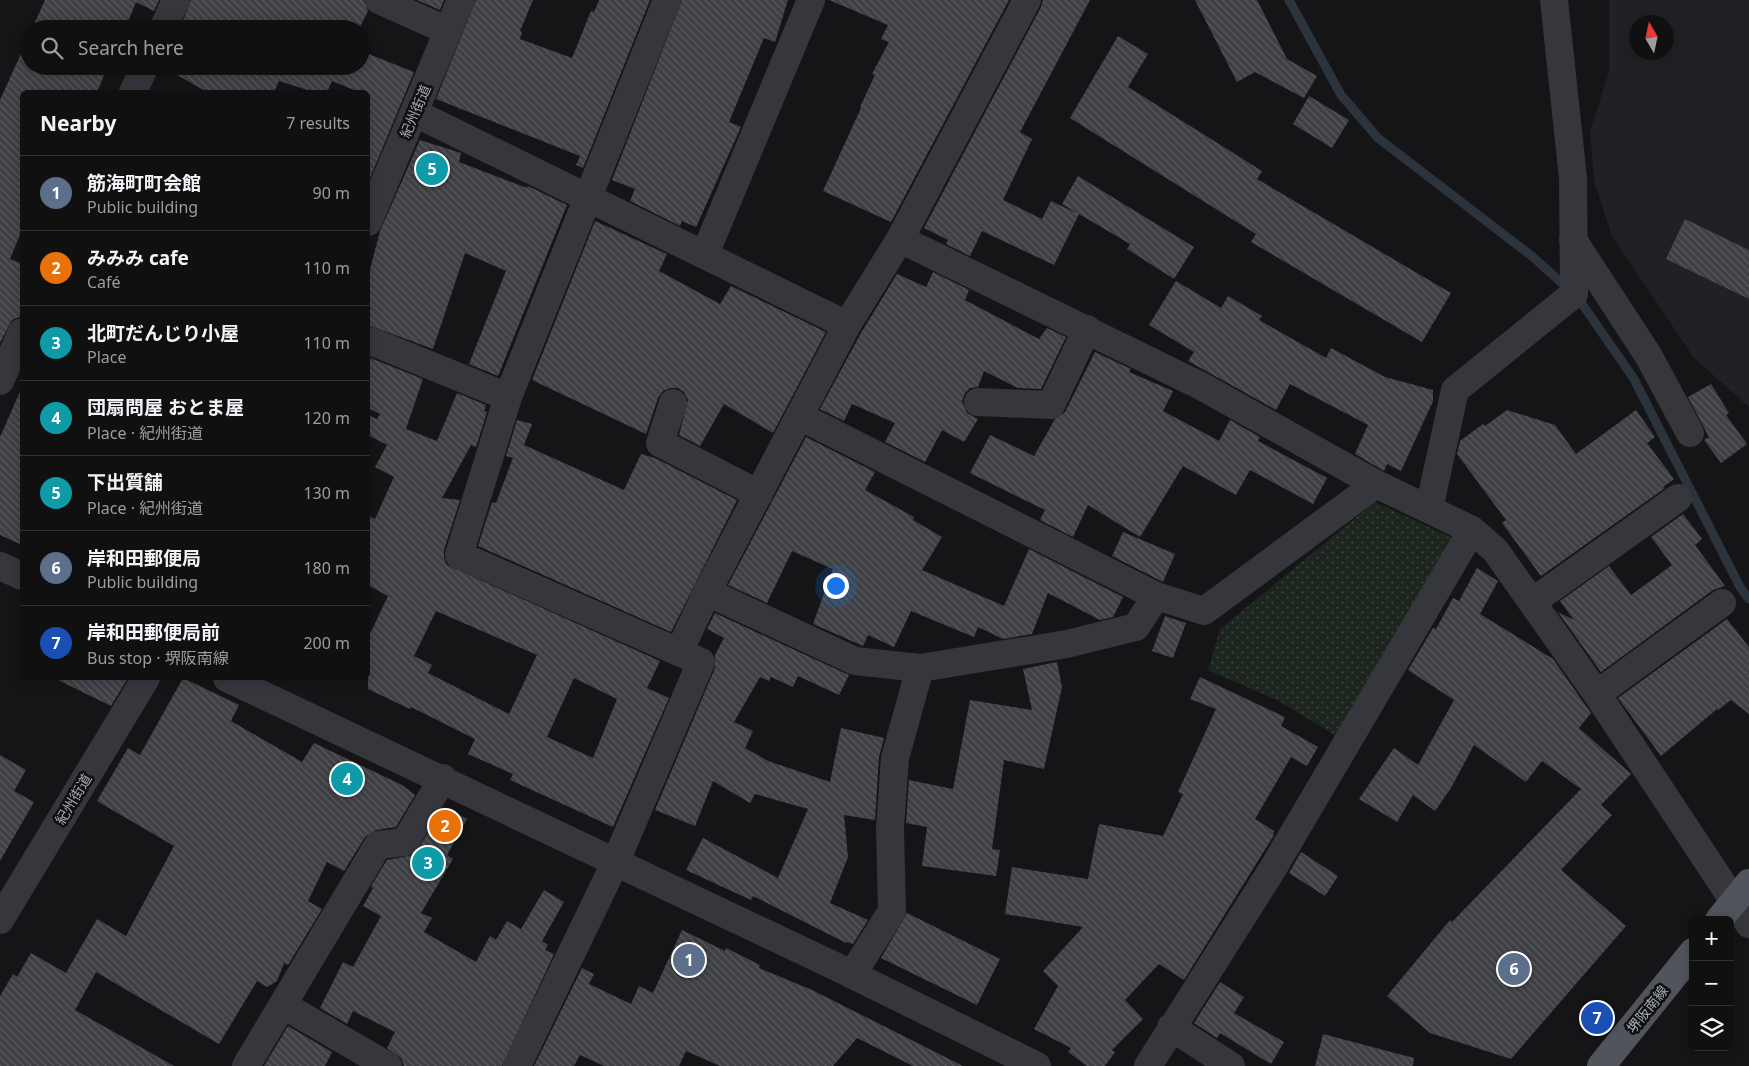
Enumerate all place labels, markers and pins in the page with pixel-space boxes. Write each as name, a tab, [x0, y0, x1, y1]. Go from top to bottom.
pin: 5	[416, 150, 448, 188]
pin: 4	[331, 760, 363, 798]
pin: 2	[429, 807, 461, 845]
pin: 3	[412, 844, 444, 882]
pin: 1	[673, 941, 705, 979]
pin: 6	[1498, 950, 1530, 988]
pin: 7	[1581, 999, 1613, 1037]

